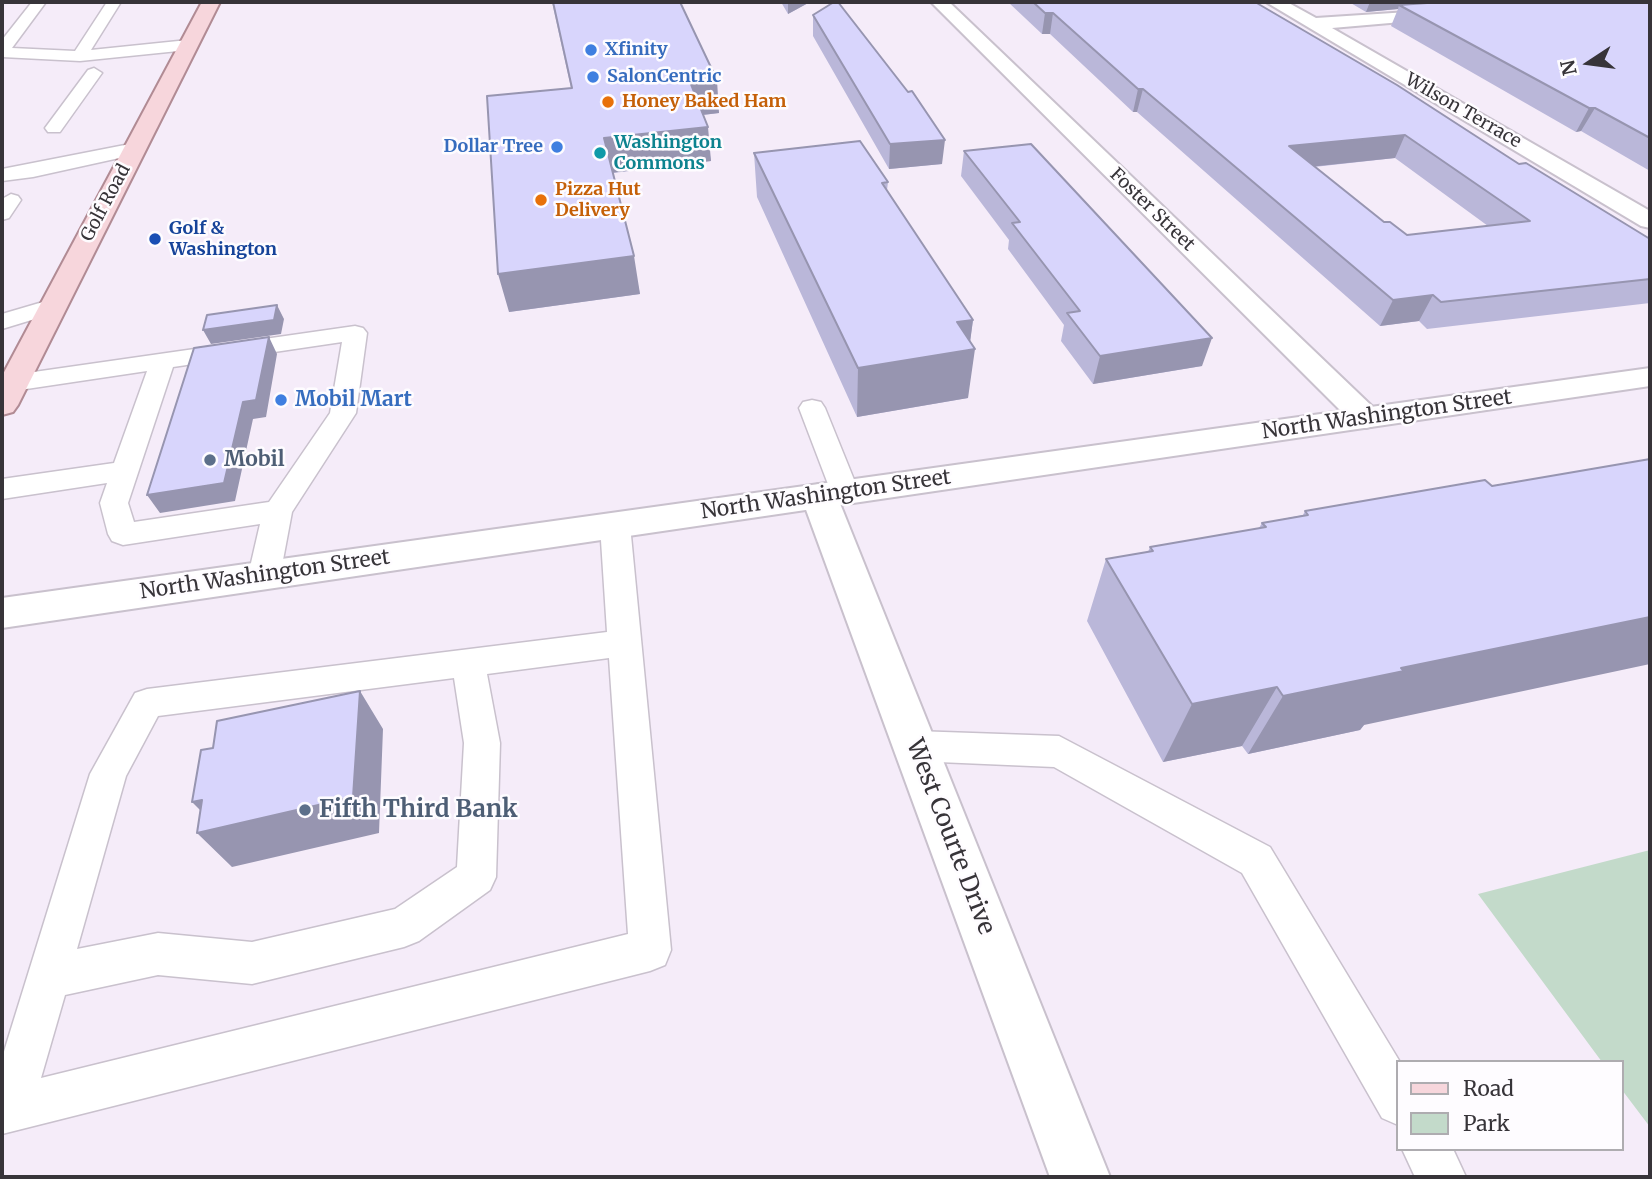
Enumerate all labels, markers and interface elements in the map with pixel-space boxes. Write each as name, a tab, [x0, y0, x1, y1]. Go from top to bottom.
north arrow	[1554, 28, 1624, 98]
place label: Xfinity	[605, 39, 668, 61]
marker: Xfinity	[583, 42, 599, 58]
text: N	[1555, 58, 1582, 78]
place label: SalonCentric	[607, 66, 721, 88]
marker: SalonCentric	[585, 69, 601, 85]
street label: Wilson Terrace	[1401, 69, 1525, 153]
place label: Honey Baked Ham	[622, 91, 786, 113]
marker: Honey Baked Ham	[600, 94, 616, 110]
place label: Washington Commons	[614, 132, 722, 174]
place label: Dollar Tree	[443, 136, 543, 158]
marker: Dollar Tree	[549, 139, 565, 155]
marker: Washington Commons	[592, 145, 608, 161]
street label: Golf Road	[77, 161, 135, 245]
street label: Foster Street	[1105, 164, 1199, 256]
place label: Pizza Hut Delivery	[555, 179, 641, 222]
marker: Pizza Hut Delivery	[533, 192, 549, 208]
place label: Golf & Washington	[169, 218, 277, 260]
marker: Golf & Washington	[147, 231, 163, 247]
street label: North Washington Street	[1260, 385, 1514, 445]
place label: Mobil Mart	[295, 387, 412, 413]
marker: Mobil Mart	[273, 392, 289, 408]
place label: Mobil	[224, 447, 285, 473]
marker: Mobil	[202, 452, 218, 468]
street label: North Washington Street	[699, 465, 953, 525]
street label: North Washington Street	[138, 545, 392, 605]
street label: West Courte Drive	[899, 735, 1001, 939]
place label: Fifth Third Bank	[319, 796, 518, 824]
marker: Fifth Third Bank	[297, 802, 313, 818]
legend	[1396, 1060, 1624, 1151]
text: Road	[1463, 1075, 1514, 1102]
text: Park	[1463, 1110, 1510, 1137]

